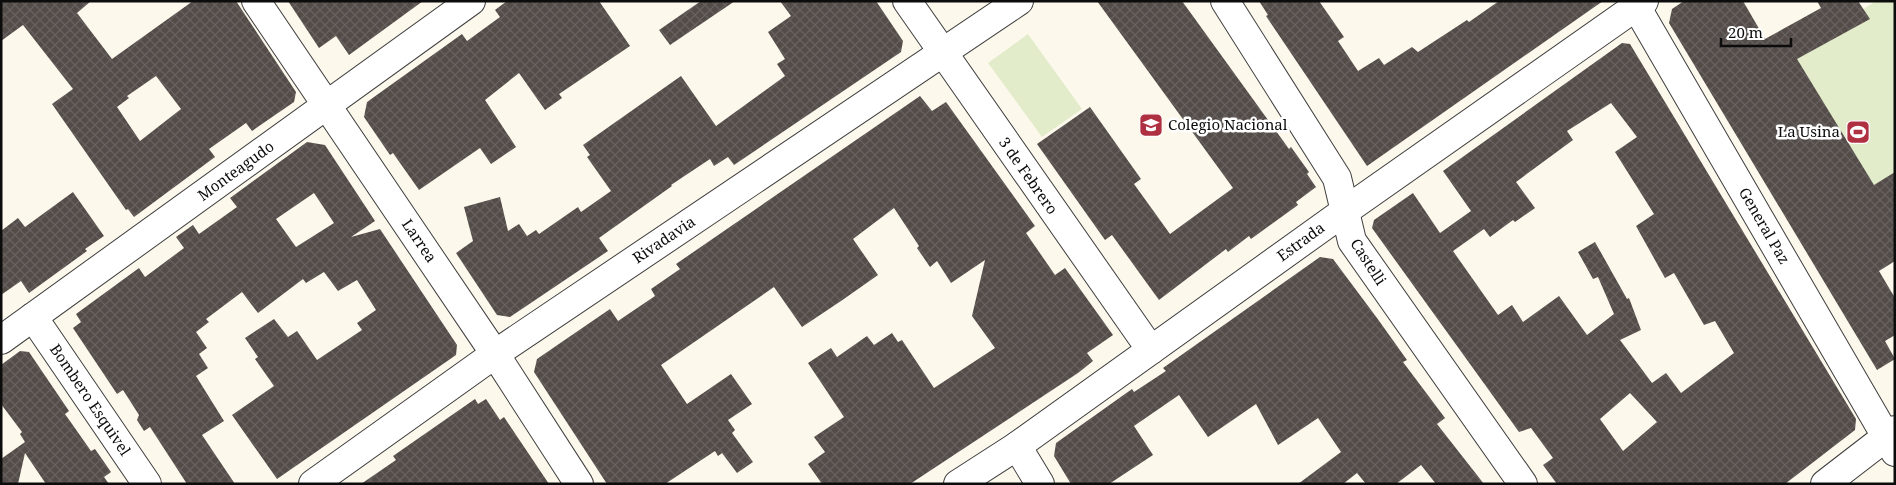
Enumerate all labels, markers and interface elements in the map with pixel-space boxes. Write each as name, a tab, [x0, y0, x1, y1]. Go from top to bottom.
scale bar	[1721, 15, 1791, 47]
text: 20 m	[1728, 22, 1763, 42]
school or university icon: Colegio Nacional	[1138, 112, 1164, 138]
place label: Colegio Nacional	[1168, 114, 1288, 134]
sports icon: La Usina	[1845, 119, 1871, 145]
place label: La Usina	[1778, 121, 1840, 141]
street label: 3 de Febrero	[995, 133, 1063, 218]
street label: Monteagudo	[193, 136, 278, 205]
street label: General Paz	[1735, 184, 1795, 267]
street label: Rivadavia	[628, 211, 699, 267]
street label: Larrea	[398, 215, 442, 266]
street label: Estrada	[1273, 217, 1328, 265]
street label: Castelli	[1346, 234, 1391, 289]
street label: Bombero Esquivel	[46, 340, 136, 459]

